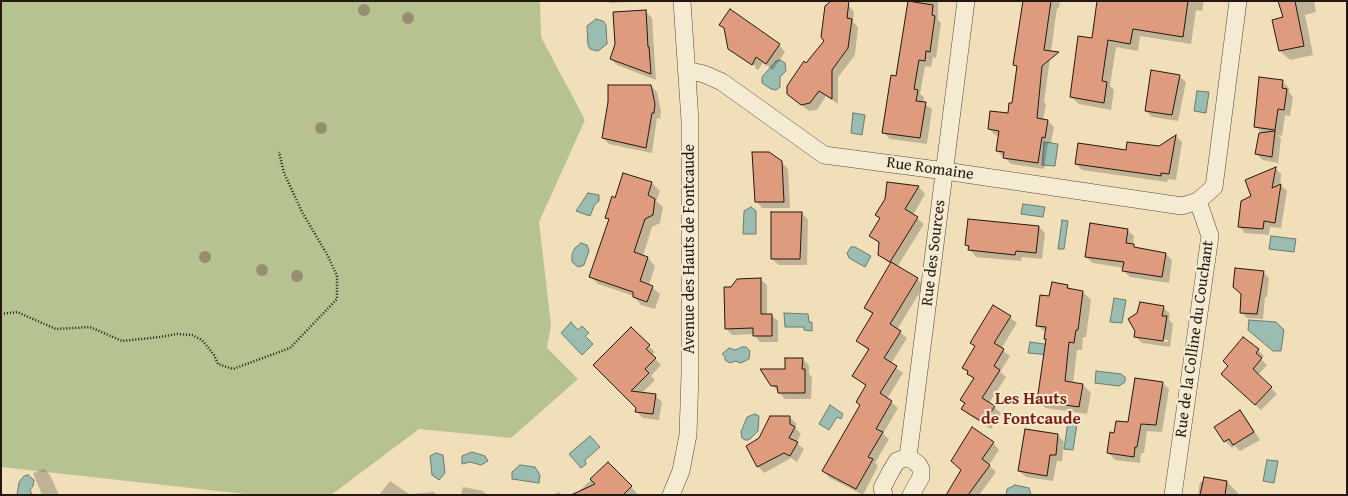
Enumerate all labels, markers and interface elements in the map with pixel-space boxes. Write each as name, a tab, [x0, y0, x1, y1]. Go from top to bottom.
street label: Avenue des Hauts de Fontcaude	[680, 144, 700, 354]
street label: Rue Romaine	[885, 153, 975, 185]
street label: Rue des Sources	[918, 199, 950, 307]
street label: Rue de la Colline du Couchant	[1172, 239, 1218, 439]
district label: Les Hauts de Fontcaude	[981, 390, 1081, 430]

